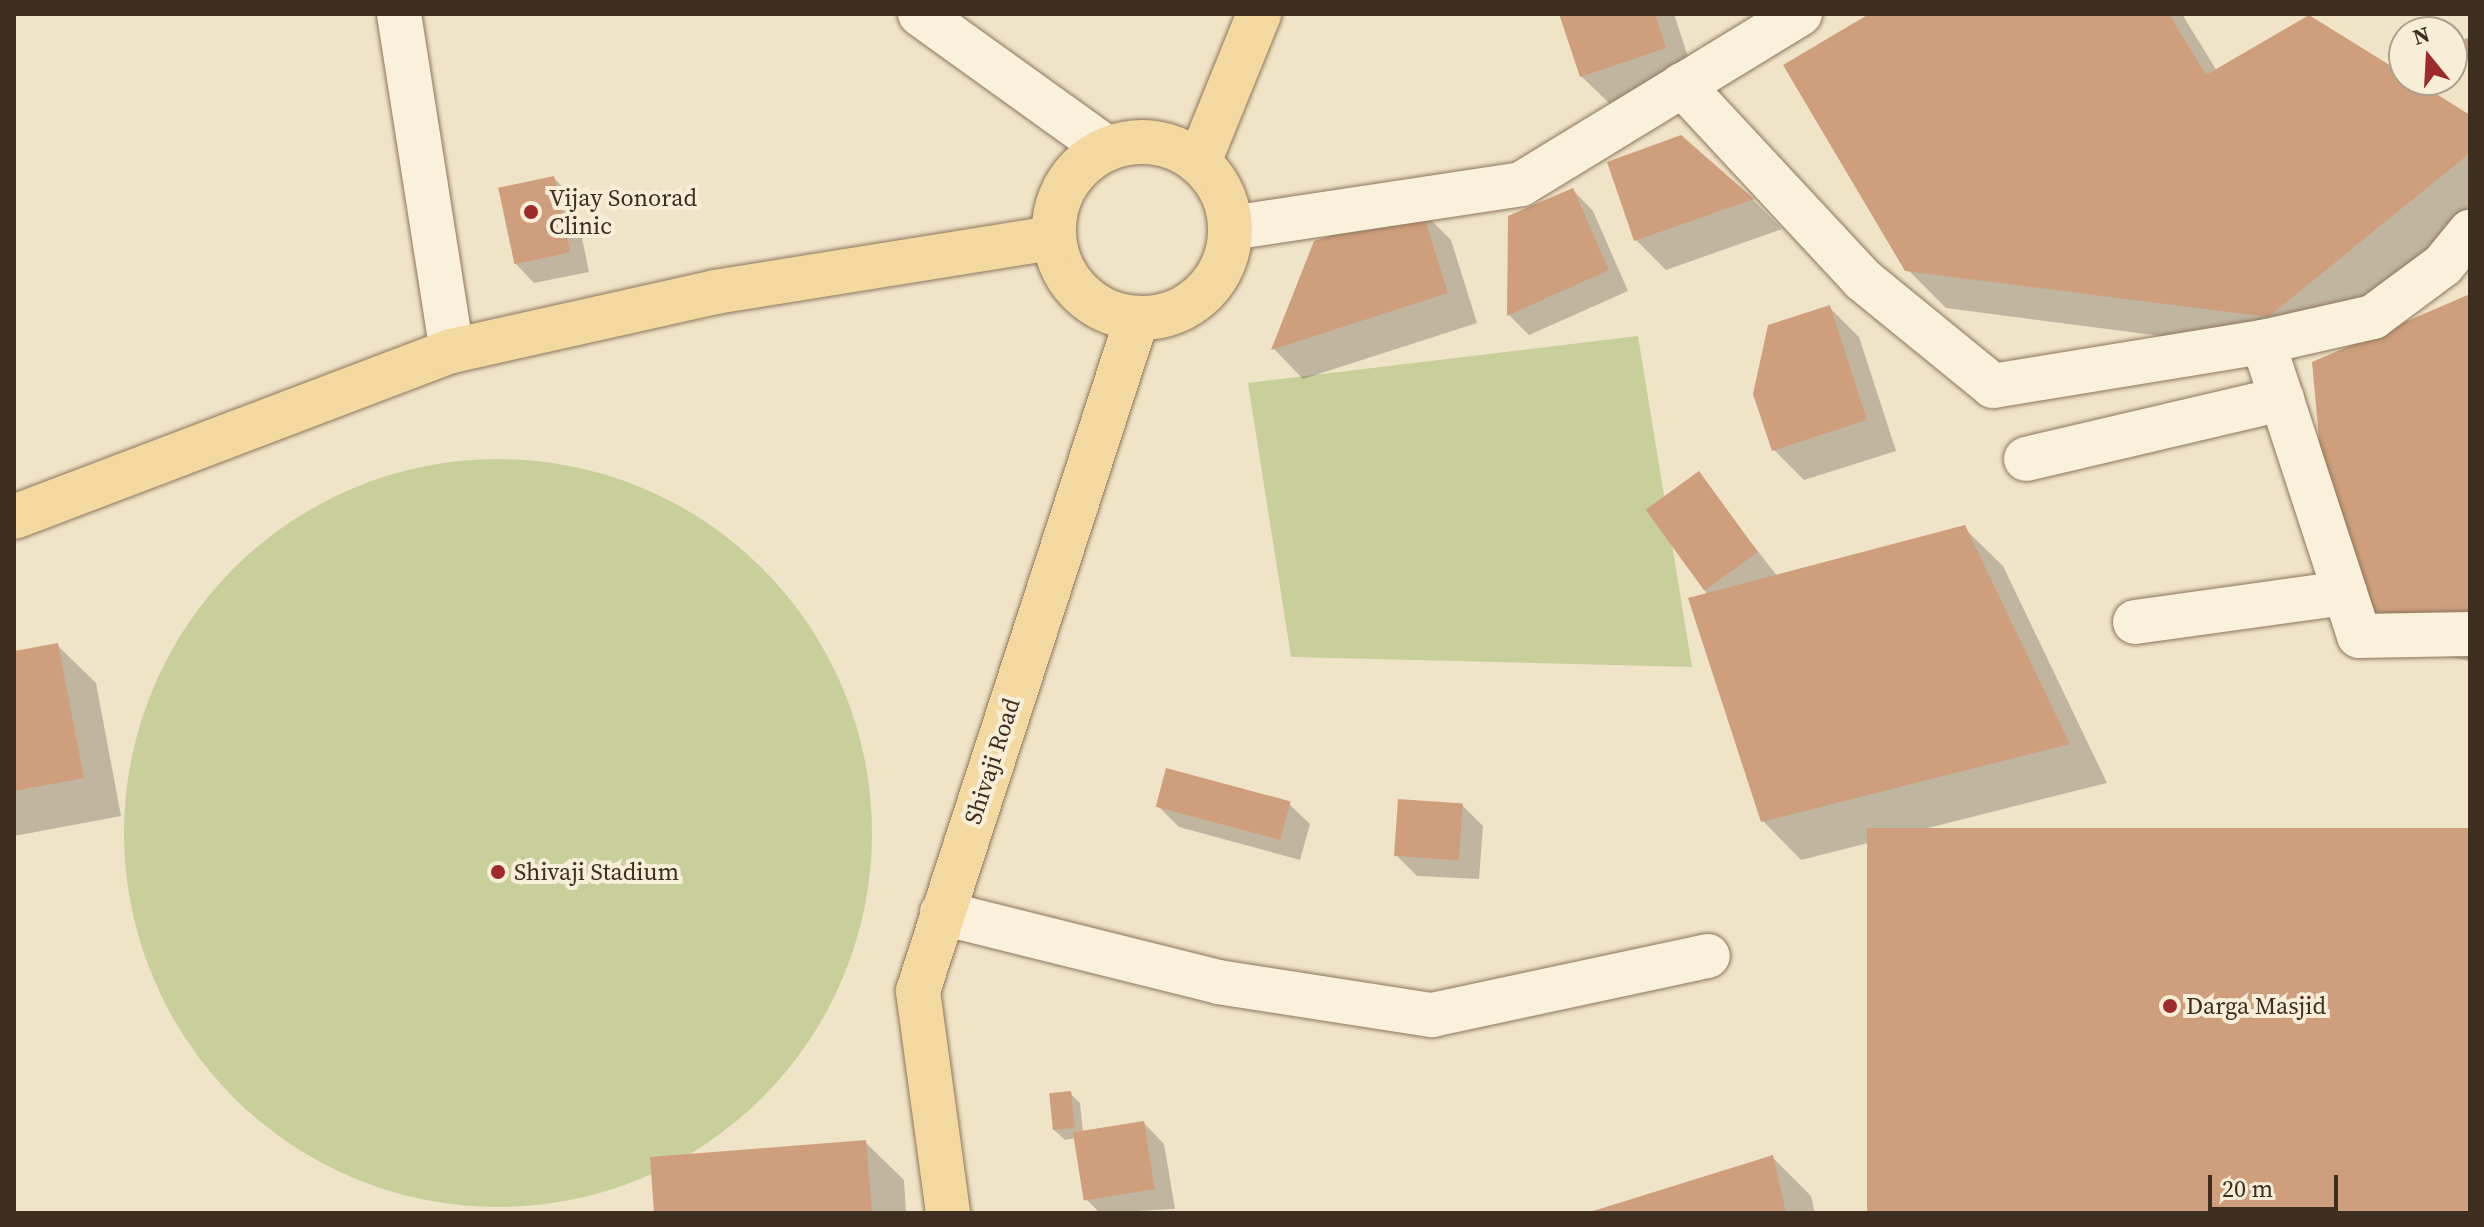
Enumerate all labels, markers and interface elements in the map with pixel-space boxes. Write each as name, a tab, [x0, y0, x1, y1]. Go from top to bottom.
north arrow	[2388, 16, 2468, 96]
text: N	[2409, 18, 2433, 52]
place label: Vijay Sonorad Clinic	[549, 184, 697, 240]
marker: Vijay Sonorad Clinic	[520, 201, 542, 223]
street label: Shivaji Road	[958, 694, 1026, 828]
place label: Shivaji Stadium	[514, 858, 679, 886]
marker: Shivaji Stadium	[489, 863, 507, 881]
place label: Darga Masjid	[2186, 992, 2326, 1020]
marker: Darga Masjid	[2161, 997, 2179, 1015]
scale bar	[2212, 1159, 2342, 1209]
text: 20 m	[2222, 1172, 2273, 1205]

